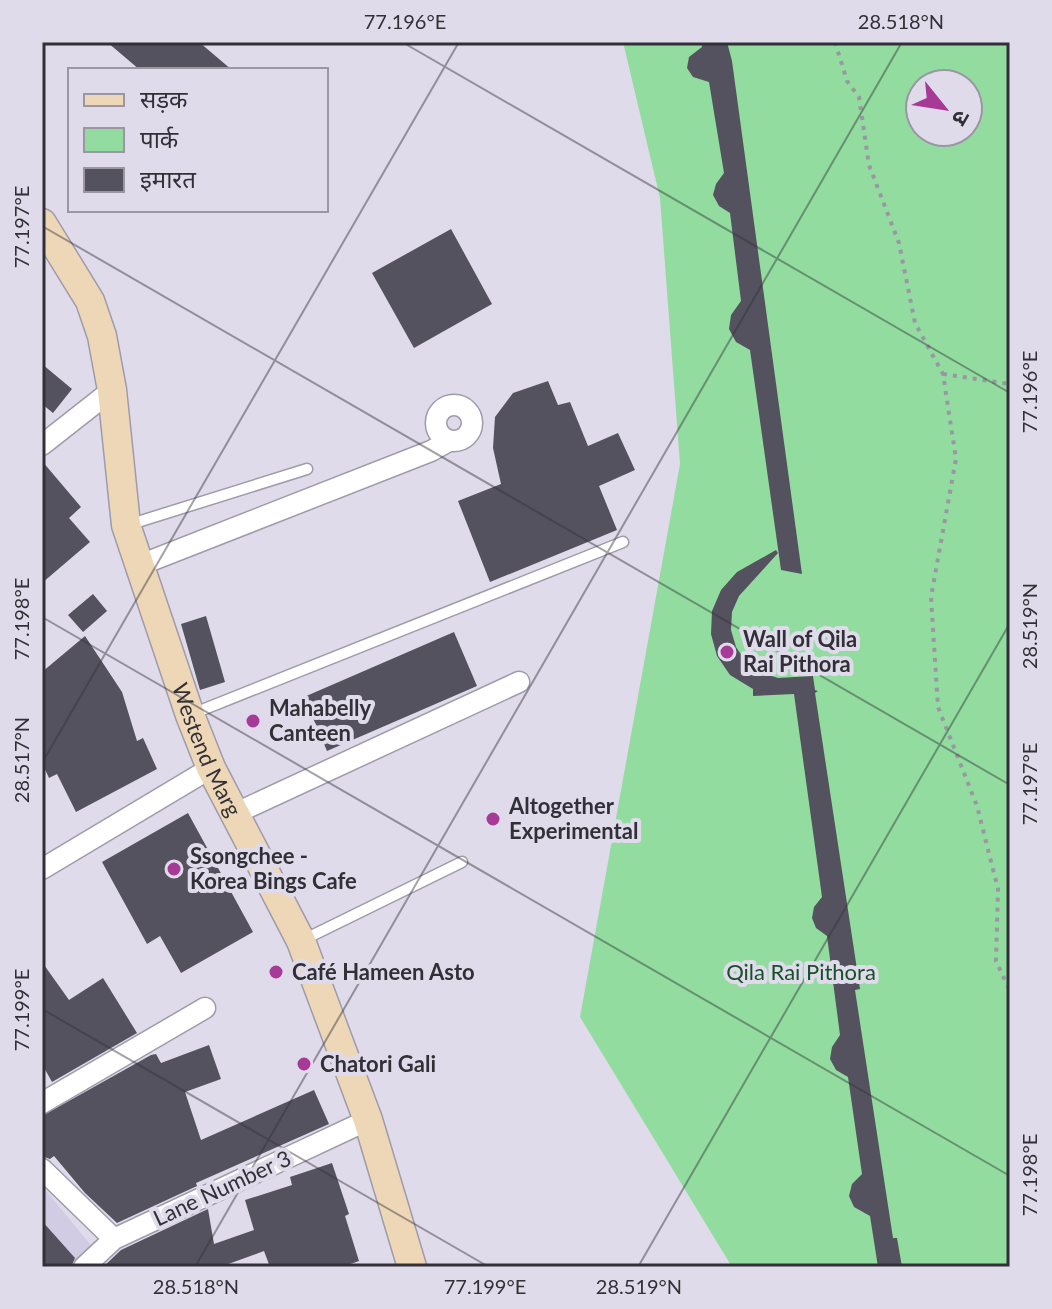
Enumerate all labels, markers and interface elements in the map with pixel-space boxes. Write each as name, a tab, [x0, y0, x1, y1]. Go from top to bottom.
text: 77.196°E	[364, 9, 446, 33]
text: 28.518°N	[858, 9, 944, 33]
legend	[68, 68, 328, 212]
north arrow	[904, 68, 984, 148]
text: सड़क	[140, 84, 188, 113]
text: उ	[946, 106, 977, 132]
text: पार्क	[140, 124, 179, 153]
text: इमारत	[140, 164, 197, 193]
text: 77.197°E	[9, 186, 33, 268]
text: 77.196°E	[1017, 351, 1041, 433]
text: 77.198°E	[9, 578, 33, 660]
text: 28.519°N	[1017, 583, 1041, 669]
place label: Wall of Qila Rai Pithora	[743, 625, 857, 677]
marker: Wall of Qila Rai Pithora	[718, 643, 736, 661]
street label: Westend Marg	[167, 679, 248, 821]
place label: Mahabelly Canteen	[269, 694, 371, 746]
marker: Mahabelly Canteen	[244, 712, 262, 730]
text: 28.517°N	[9, 717, 33, 803]
text: 77.197°E	[1017, 743, 1041, 825]
place label: Altogether Experimental	[508, 792, 638, 844]
marker: Altogether Experimental	[484, 810, 502, 828]
place label: Ssongchee - Korea Bings Cafe	[190, 842, 357, 894]
marker: Ssongchee - Korea Bings Cafe	[165, 860, 183, 878]
place label: Café Hameen Asto	[292, 958, 475, 985]
park label: Qila Rai Pithora	[726, 958, 876, 985]
marker: Café Hameen Asto	[267, 963, 285, 981]
text: 77.199°E	[9, 969, 33, 1051]
place label: Chatori Gali	[320, 1050, 436, 1077]
marker: Chatori Gali	[295, 1055, 313, 1073]
text: 77.198°E	[1017, 1134, 1041, 1216]
street label: Lane Number 3	[149, 1144, 295, 1231]
text: 28.518°N	[153, 1274, 239, 1298]
text: 77.199°E	[444, 1274, 526, 1298]
text: 28.519°N	[596, 1274, 682, 1298]

